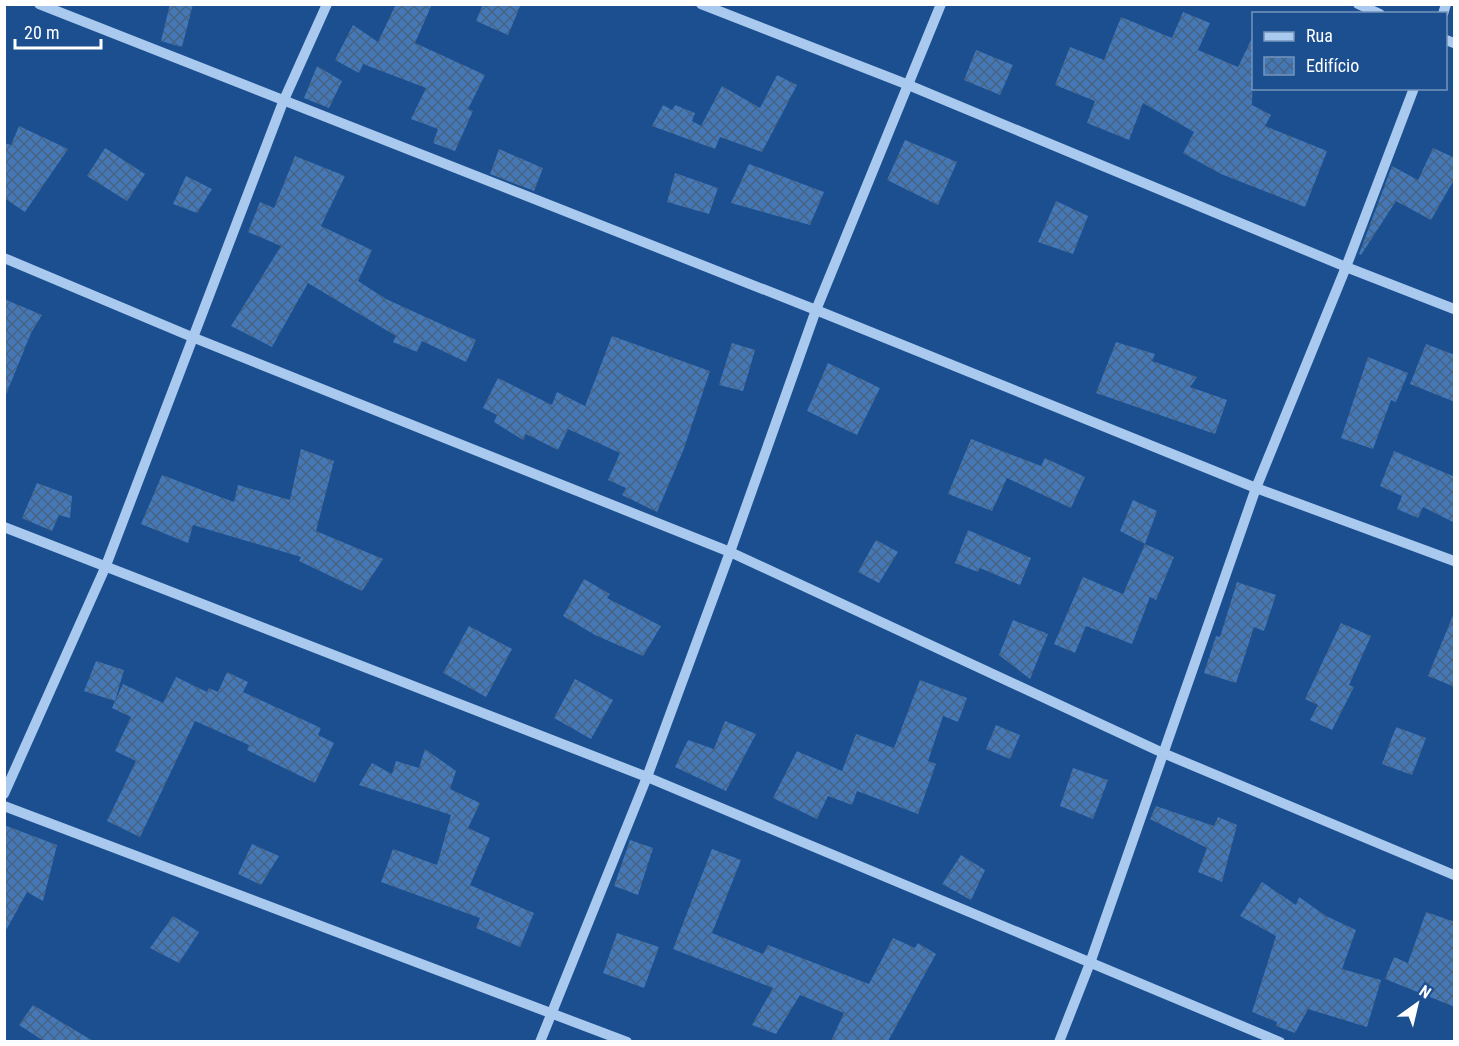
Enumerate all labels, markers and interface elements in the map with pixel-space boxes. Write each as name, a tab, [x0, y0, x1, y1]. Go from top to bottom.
scale bar	[15, 12, 100, 50]
legend	[1252, 12, 1447, 90]
text: 20 m	[24, 22, 59, 43]
text: Rua	[1306, 25, 1333, 46]
text: Edifício	[1306, 55, 1359, 76]
north arrow	[1387, 974, 1447, 1034]
text: N	[1416, 981, 1434, 1003]

